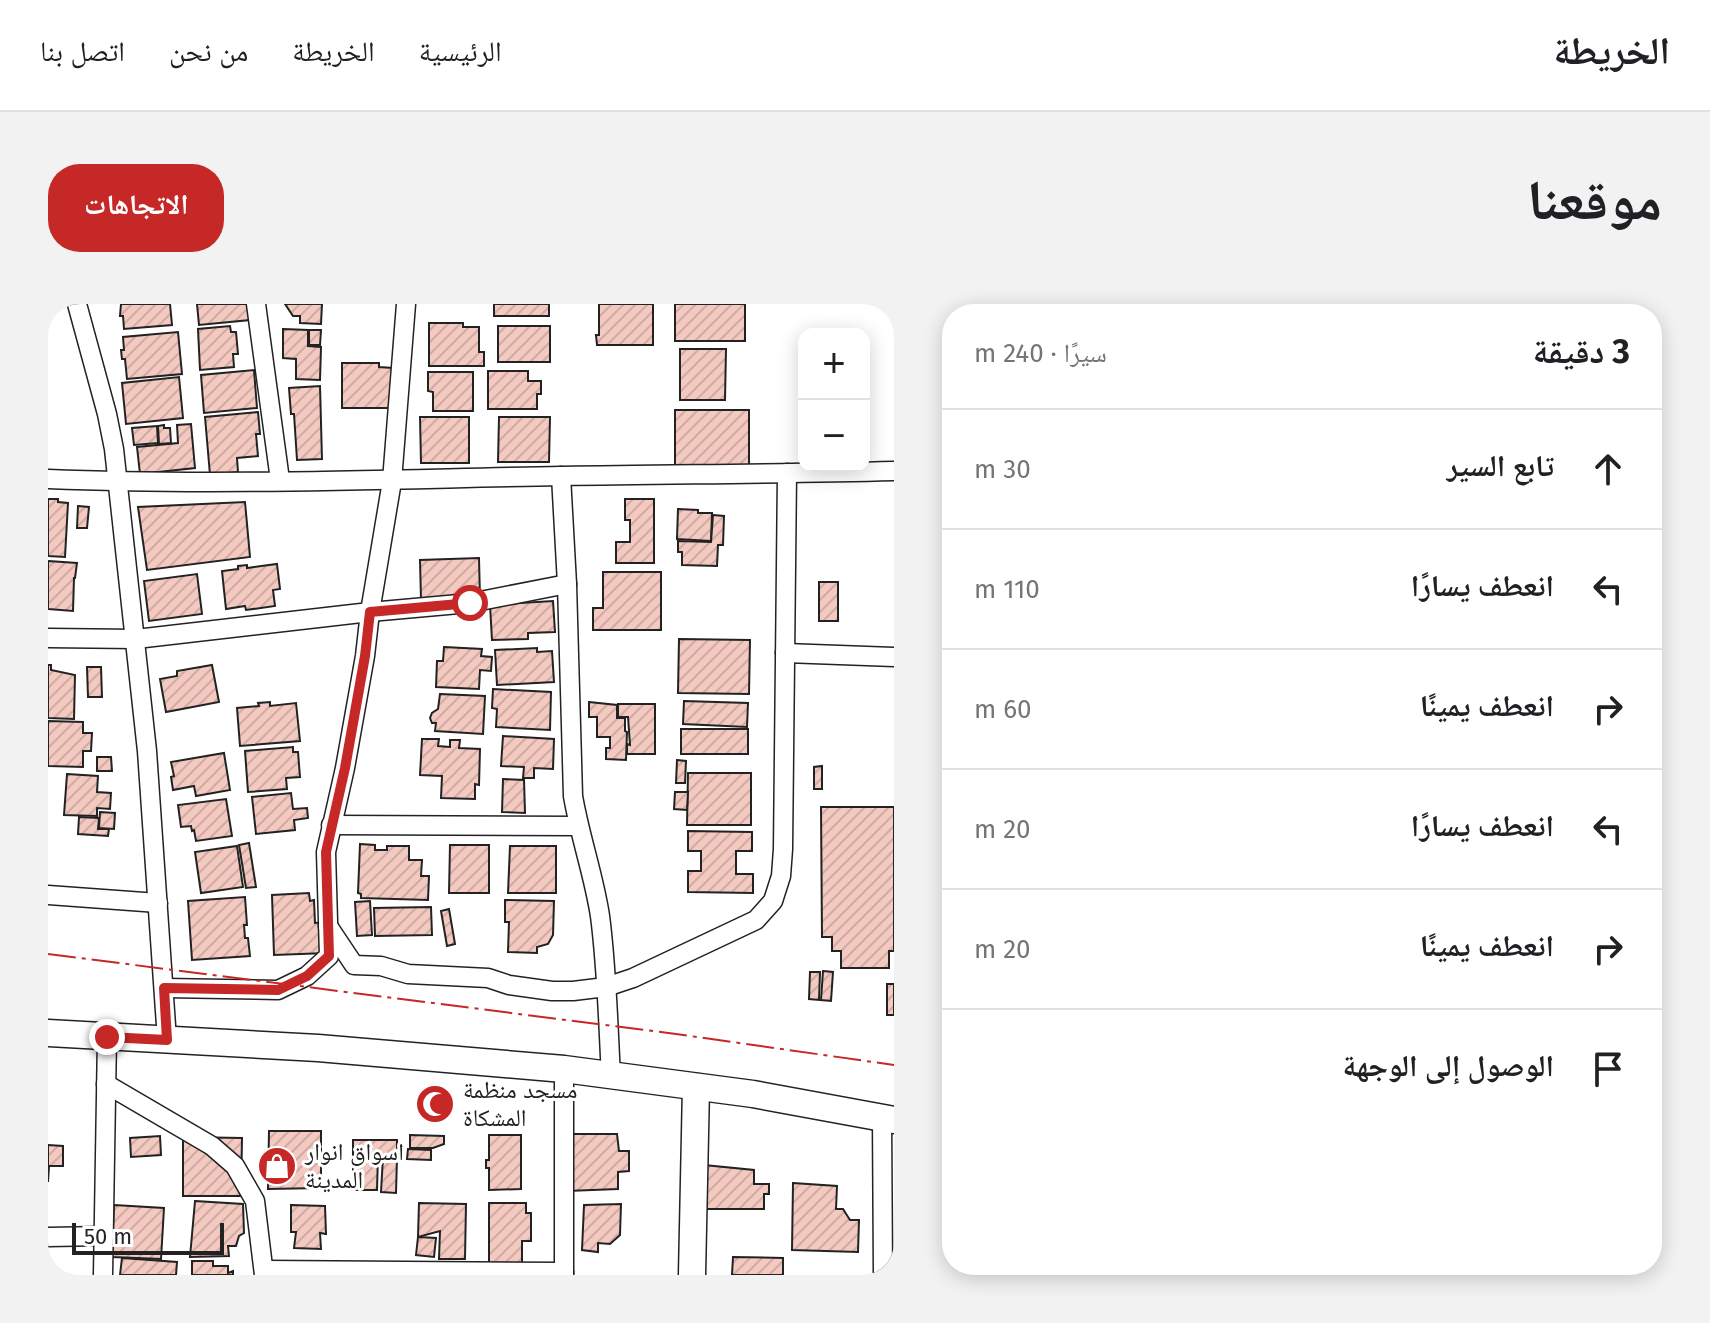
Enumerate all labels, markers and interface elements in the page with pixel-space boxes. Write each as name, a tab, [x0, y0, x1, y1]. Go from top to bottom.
text: الخريطة	[1553, 28, 1670, 74]
text: اتصل بنا	[40, 35, 125, 68]
text: من نحن	[169, 35, 248, 68]
text: الخريطة	[292, 35, 375, 68]
text: الرئيسية	[419, 35, 502, 68]
button: الاتجاهات	[48, 164, 224, 252]
text: موقعنا	[1527, 168, 1662, 235]
map controls	[798, 328, 870, 472]
button: +	[798, 328, 870, 400]
text: 3 دقيقة	[1533, 331, 1630, 372]
text: سيرًا · 240 m	[974, 338, 1107, 369]
button: −	[798, 400, 870, 472]
icon: ahead	[1586, 447, 1630, 491]
text: تابع السير	[1447, 448, 1554, 484]
text: 30 m	[974, 454, 1031, 485]
icon: left	[1586, 567, 1630, 611]
text: انعطف يسارًا	[1411, 568, 1554, 604]
text: 110 m	[974, 574, 1040, 605]
route start	[452, 585, 488, 621]
icon: right	[1586, 687, 1630, 731]
text: انعطف يمينًا	[1420, 688, 1554, 724]
text: 60 m	[974, 694, 1032, 725]
icon: left	[1586, 807, 1630, 851]
text: انعطف يسارًا	[1411, 808, 1554, 844]
text: 20 m	[974, 814, 1031, 845]
icon: right	[1586, 927, 1630, 971]
text: انعطف يمينًا	[1420, 928, 1554, 964]
text: 20 m	[974, 934, 1031, 965]
route end	[89, 1019, 125, 1055]
icon: arrive	[1586, 1047, 1630, 1091]
text: الوصول إلى الوجهة	[1343, 1048, 1554, 1084]
place label: مسجد منظمة المشكاة	[463, 1076, 577, 1132]
mosque icon: مسجد منظمة المشكاة	[414, 1083, 456, 1125]
place label: اسواق انوار المدينة	[304, 1138, 404, 1194]
shop icon: اسواق انوار المدينة	[256, 1145, 298, 1187]
scale bar	[72, 1219, 224, 1255]
text: 50 m	[84, 1223, 132, 1250]

